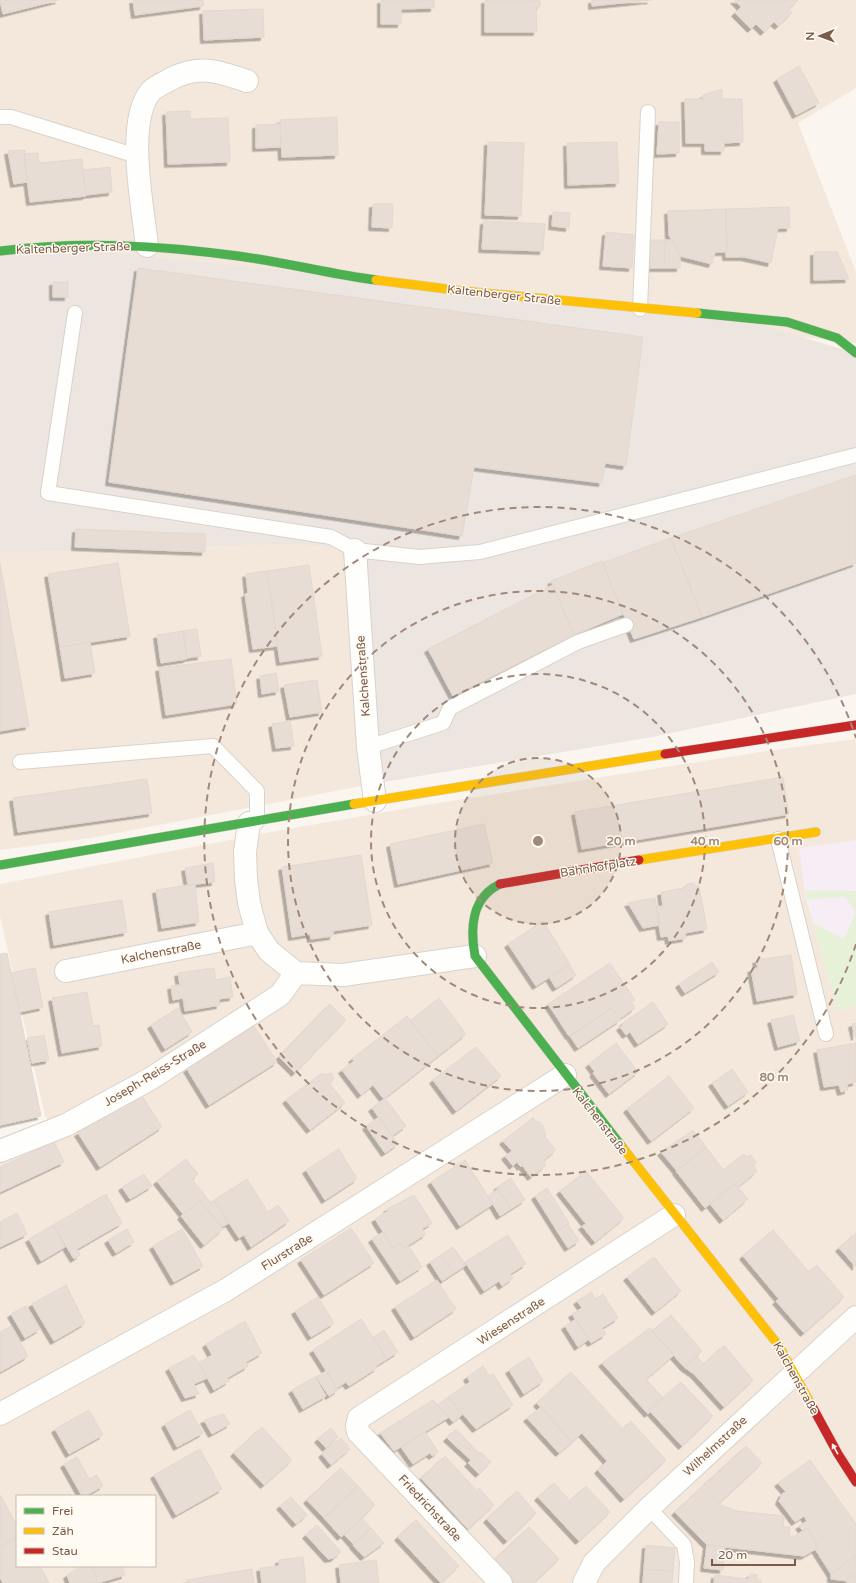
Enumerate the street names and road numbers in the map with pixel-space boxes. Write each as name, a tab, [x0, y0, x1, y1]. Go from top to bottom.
street label: Kaltenberger Straße	[16, 239, 131, 257]
street label: Kaltenberger Straße	[446, 282, 562, 308]
street label: Kalchenstraße	[353, 635, 373, 717]
street label: Bahnhofplatz	[559, 854, 637, 880]
street label: Kalchenstraße	[120, 937, 202, 967]
street label: Joseph-Reiss-Straße	[101, 1037, 209, 1109]
street label: Kalchenstraße	[569, 1085, 631, 1158]
street label: Flurstraße	[259, 1231, 315, 1273]
street label: Wiesenstraße	[475, 1294, 547, 1348]
street label: Kalchenstraße	[770, 1339, 822, 1417]
street label: Wilhelmstraße	[680, 1413, 750, 1479]
street label: Friedrichstraße	[396, 1472, 465, 1544]

